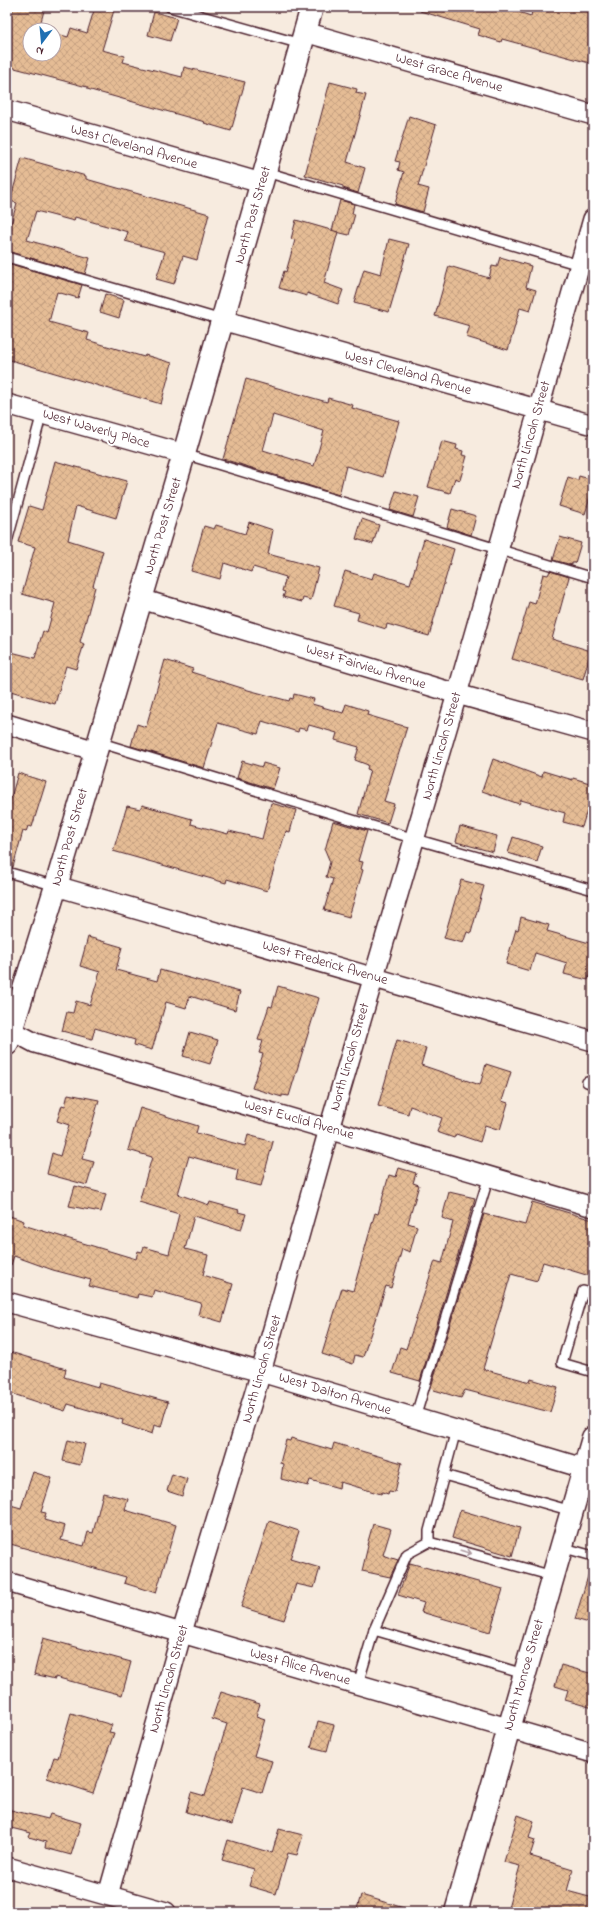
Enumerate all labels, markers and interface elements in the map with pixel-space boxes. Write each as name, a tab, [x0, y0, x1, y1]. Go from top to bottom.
north arrow	[22, 22, 62, 62]
text: N	[34, 42, 45, 59]
street label: West Grace Avenue	[393, 48, 506, 99]
street label: West Cleveland Avenue	[68, 119, 201, 175]
street label: North Post Street	[229, 163, 277, 266]
street label: West Cleveland Avenue	[342, 345, 475, 401]
street label: North Lincoln Street	[506, 378, 557, 492]
street label: West Waverly Place	[40, 404, 153, 455]
street label: North Post Street	[138, 474, 188, 577]
street label: West Fairview Avenue	[303, 639, 429, 695]
street label: North Lincoln Street	[417, 689, 468, 803]
street label: North Post Street	[46, 785, 94, 888]
street label: West Frederick Avenue	[260, 935, 391, 991]
street label: North Lincoln Street	[325, 1000, 376, 1114]
street label: West Euclid Avenue	[242, 1094, 357, 1146]
street label: North Lincoln Street	[237, 1312, 288, 1426]
street label: West Dalton Avenue	[276, 1367, 395, 1421]
one-way arrow	[459, 1549, 472, 1556]
street label: North Monroe Street	[498, 1616, 550, 1733]
street label: North Lincoln Street	[144, 1622, 195, 1736]
street label: West Alice Avenue	[247, 1643, 353, 1692]

